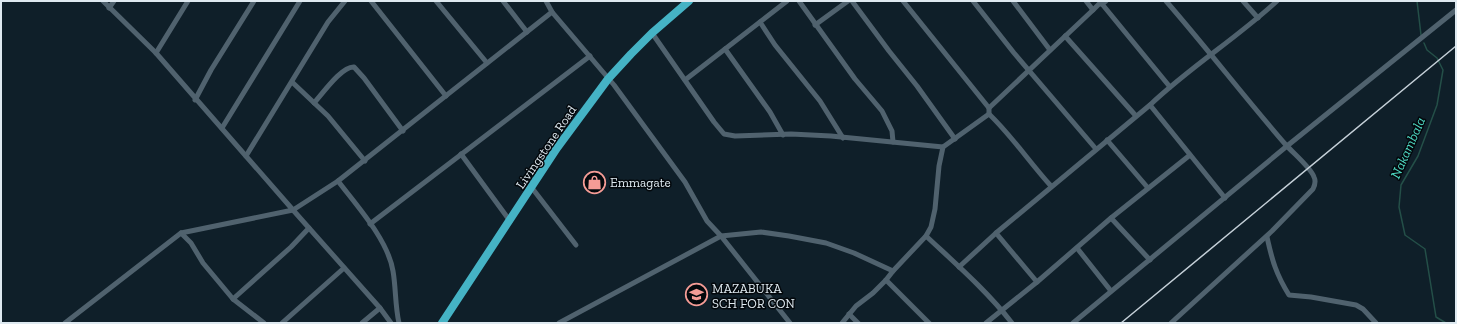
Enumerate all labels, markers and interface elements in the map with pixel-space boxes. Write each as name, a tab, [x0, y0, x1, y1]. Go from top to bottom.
street label: Livingstone Road	[513, 103, 579, 191]
water label: Nakambala	[1387, 115, 1429, 181]
shop icon: Emmagate	[582, 169, 608, 195]
place label: Emmagate	[610, 175, 671, 190]
place label: MAZABUKA SCH FOR CON	[712, 281, 795, 311]
school or university icon: MAZABUKA SCH FOR CON	[683, 282, 709, 308]

